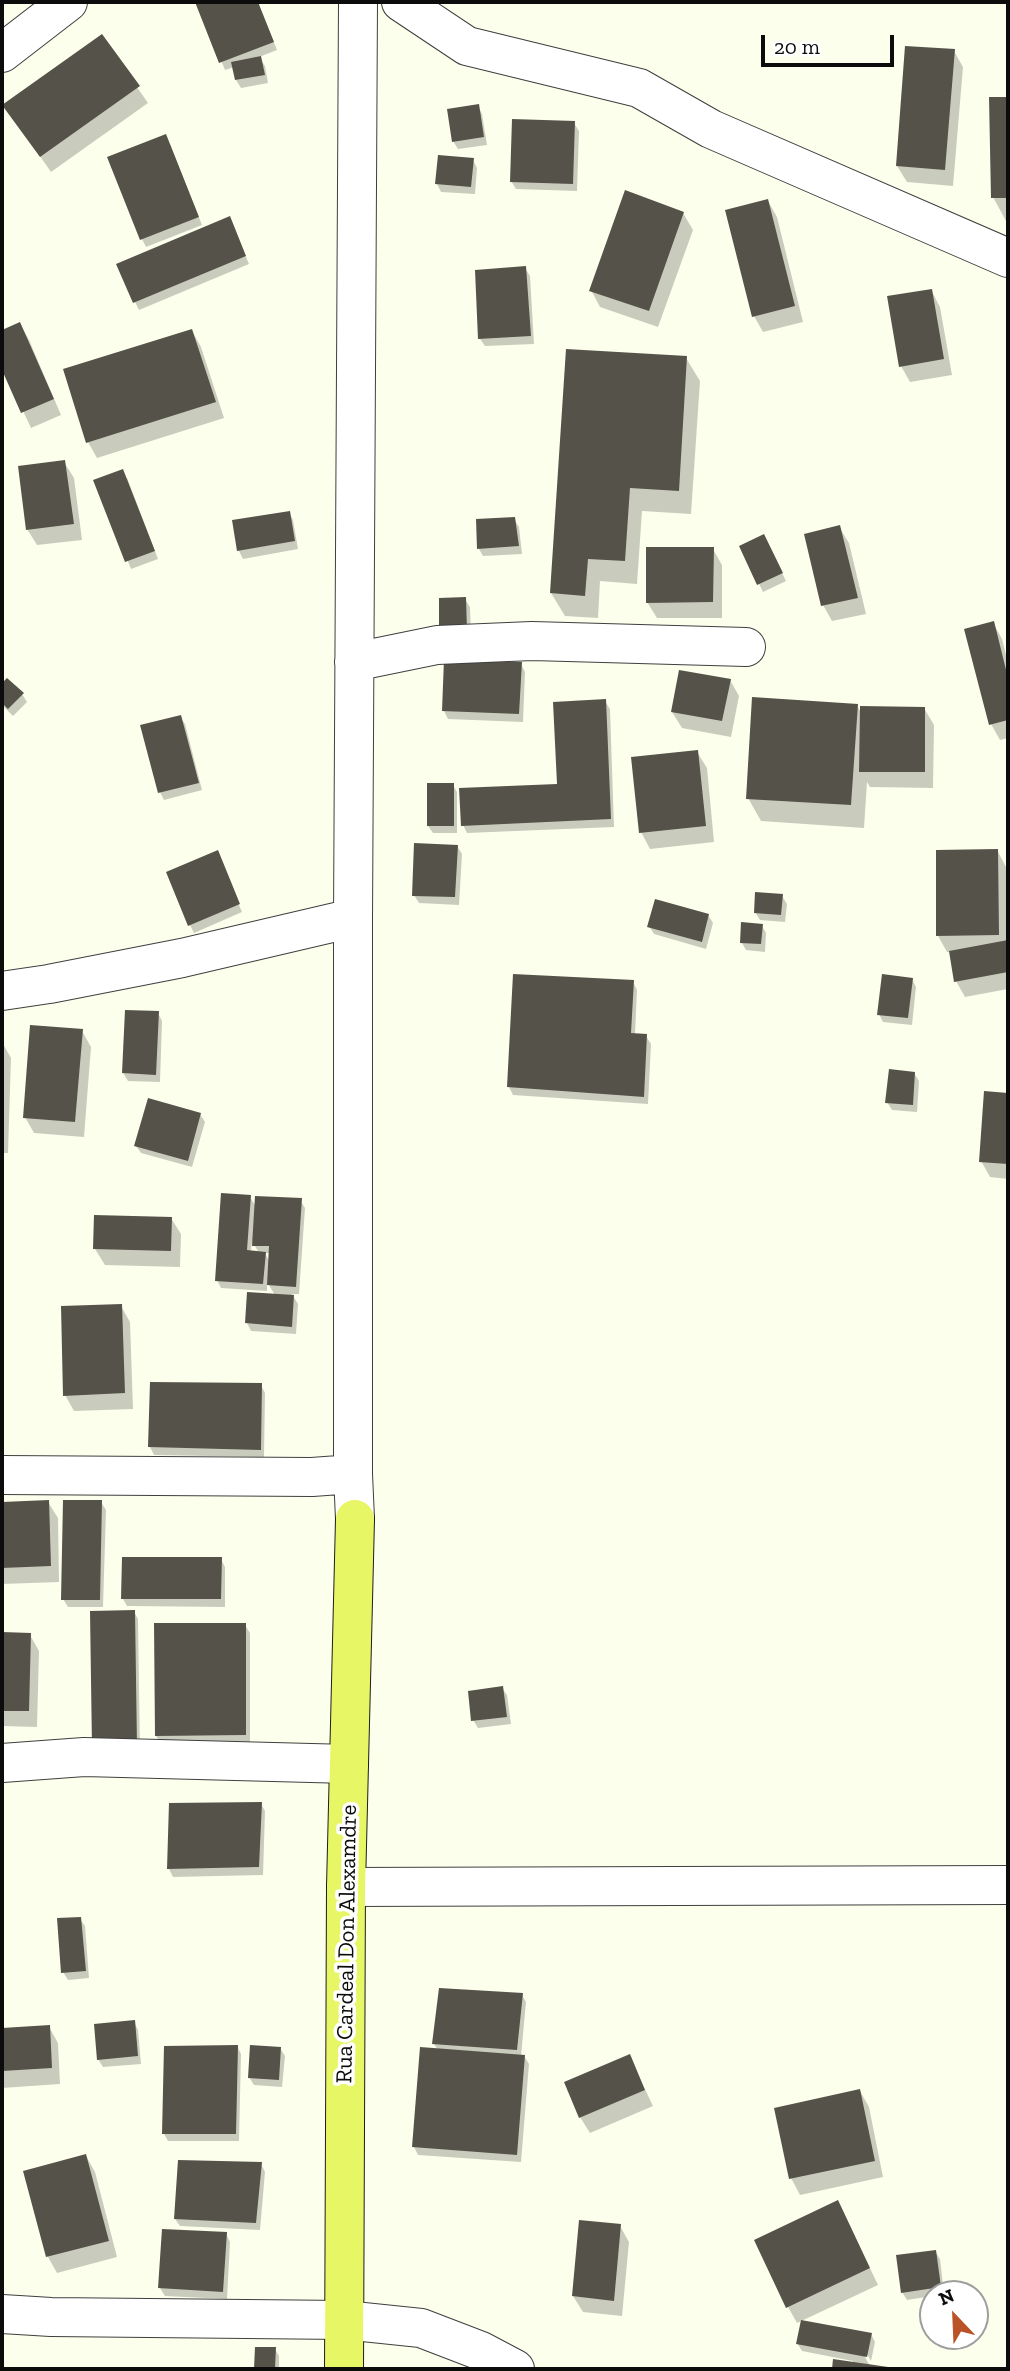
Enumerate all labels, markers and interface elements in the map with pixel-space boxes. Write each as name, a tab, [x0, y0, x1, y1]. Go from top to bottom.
scale bar	[765, 21, 898, 65]
text: 20 m	[774, 34, 820, 59]
street label: Rua Cardeal Don Alexamdre	[331, 1804, 363, 2084]
north arrow	[919, 2280, 989, 2350]
text: N	[935, 2284, 958, 2310]

